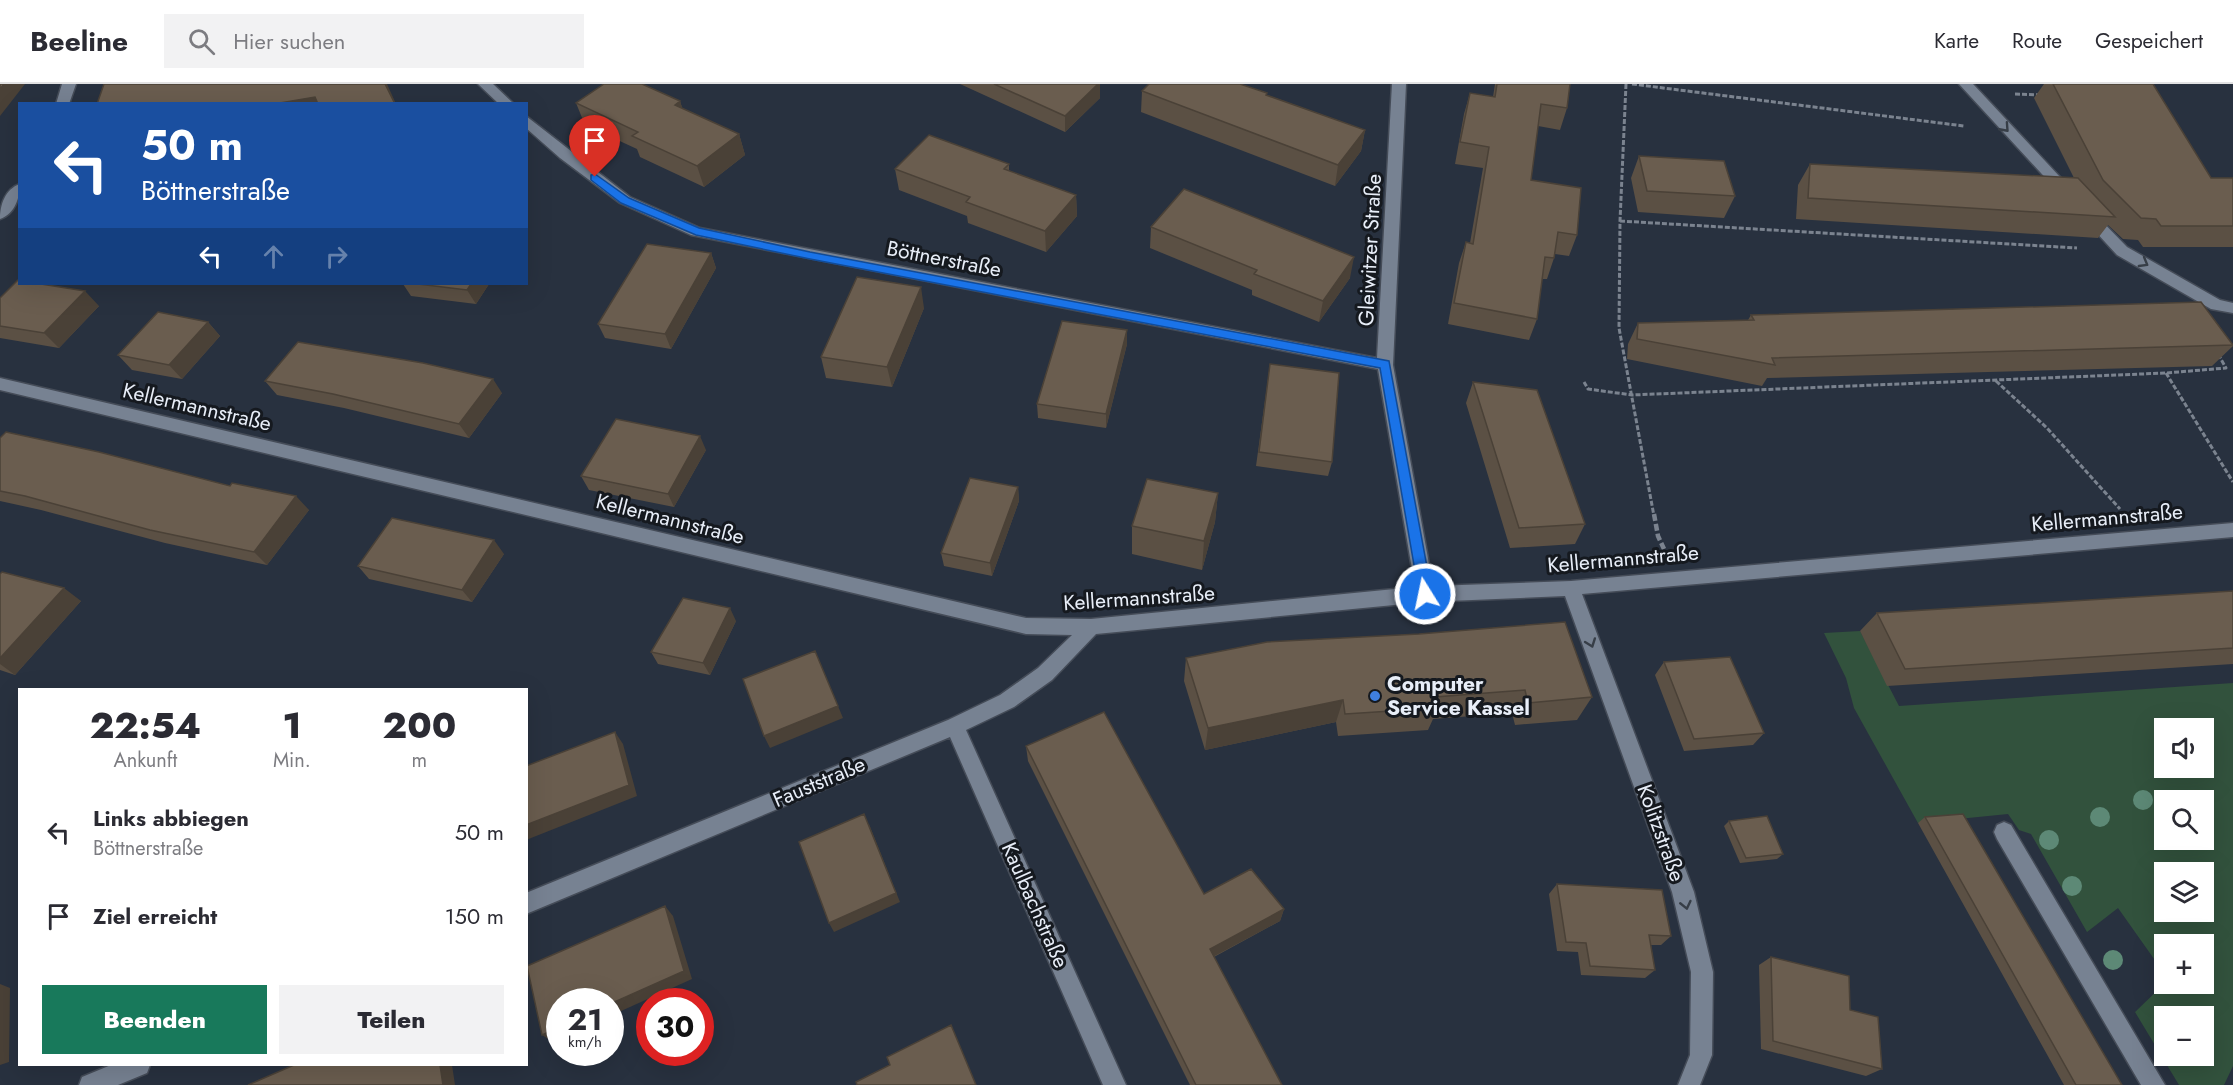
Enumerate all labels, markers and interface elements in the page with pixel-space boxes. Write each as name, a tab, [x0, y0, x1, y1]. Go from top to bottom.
search box	[164, 14, 584, 68]
text: Beeline	[30, 21, 128, 62]
icon: search	[185, 25, 218, 58]
text: Hier suchen	[233, 25, 345, 57]
text: Karte	[1934, 26, 1979, 56]
text: Route	[2012, 26, 2062, 56]
text: Gespeichert	[2095, 26, 2203, 56]
text: 50 m	[141, 115, 243, 176]
pin	[569, 115, 620, 177]
one-way arrow	[1998, 121, 2009, 132]
icon: arrive	[578, 124, 611, 157]
icon: left	[42, 126, 120, 204]
text: Böttnerstraße	[141, 171, 290, 210]
street label: Gleiwitzer Straße	[1351, 173, 1389, 327]
street label: Böttnerstraße	[884, 233, 1004, 285]
icon: left	[194, 240, 227, 273]
icon: ahead	[257, 240, 290, 273]
icon: right	[320, 240, 353, 273]
one-way arrow	[2138, 256, 2148, 267]
street label: Kellermannstraße	[120, 375, 274, 439]
street label: Kellermannstraße	[593, 486, 747, 552]
street label: Kellermannstraße	[2030, 496, 2184, 540]
street label: Kellermannstraße	[1546, 537, 1700, 581]
position arrow	[1393, 562, 1457, 626]
street label: Kellermannstraße	[1062, 578, 1216, 618]
one-way arrow	[1583, 637, 1596, 648]
place label: Computer Service Kassel	[1387, 669, 1530, 723]
marker: Computer Service Kassel	[1368, 689, 1382, 703]
text: 22:54	[90, 699, 201, 751]
text: 1	[282, 699, 301, 751]
text: 200	[383, 699, 456, 751]
map controls	[2154, 718, 2214, 1066]
button: sound	[2154, 718, 2214, 778]
text: Ankunft	[114, 746, 177, 775]
text: Min.	[273, 746, 311, 775]
text: m	[412, 746, 427, 775]
street label: Fauststraße	[768, 749, 870, 815]
street label: Kolitzstraße	[1630, 780, 1692, 886]
button: search	[2154, 790, 2214, 850]
text: Links abbiegen	[93, 802, 249, 834]
icon: left	[42, 816, 75, 849]
text: 50 m	[455, 816, 504, 848]
text: Böttnerstraße	[93, 834, 203, 863]
street label: Kaulbachstraße	[994, 837, 1076, 973]
button: layers	[2154, 862, 2214, 922]
icon: arrive	[42, 900, 75, 933]
text: Ziel erreicht	[93, 900, 217, 932]
text: 150 m	[445, 900, 504, 932]
one-way arrow	[1679, 900, 1692, 910]
button: +	[2154, 934, 2214, 994]
button: Beenden	[42, 985, 267, 1054]
button: Teilen	[279, 985, 504, 1054]
speed limit sign: 30	[636, 988, 714, 1066]
text: 21	[568, 998, 602, 1041]
button: −	[2154, 1006, 2214, 1066]
text: km/h	[568, 1031, 602, 1053]

